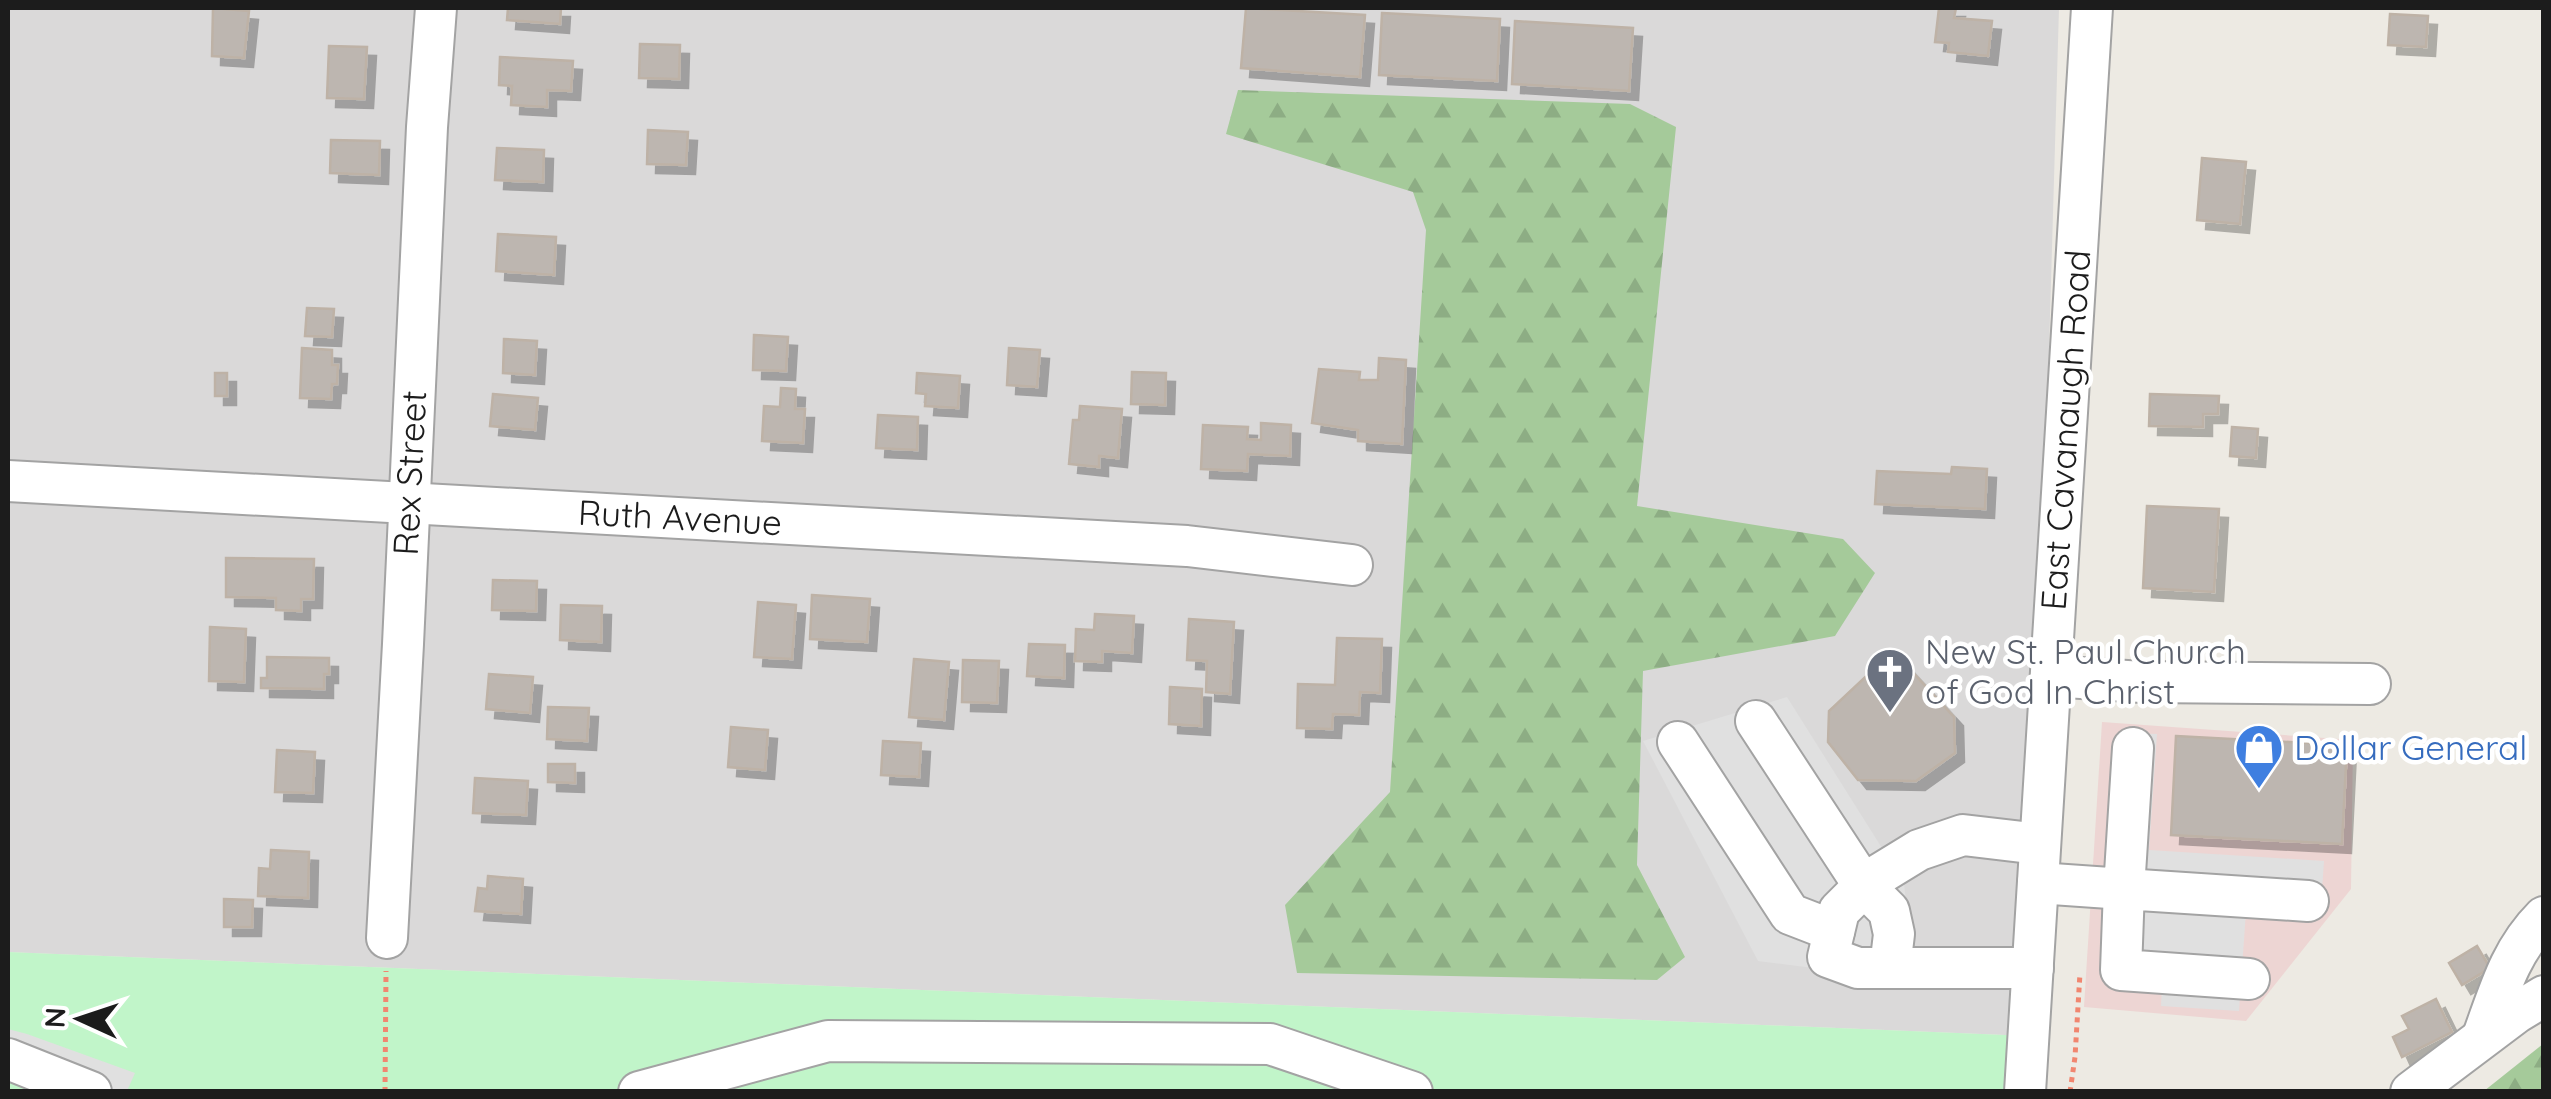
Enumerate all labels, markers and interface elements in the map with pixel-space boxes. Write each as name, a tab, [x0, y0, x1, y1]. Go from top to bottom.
street label: East Cavanaugh Road	[2030, 248, 2100, 612]
street label: Rex Street	[383, 389, 435, 556]
street label: Ruth Avenue	[577, 490, 783, 544]
place label: New St. Paul Church of God In Christ	[1925, 629, 2246, 713]
church icon: New St. Paul Church of God In Christ	[1864, 646, 1916, 714]
shop icon: Dollar General	[2233, 722, 2285, 790]
place label: Dollar General	[2294, 725, 2527, 769]
north arrow	[30, 969, 130, 1069]
text: N	[37, 1006, 73, 1029]

